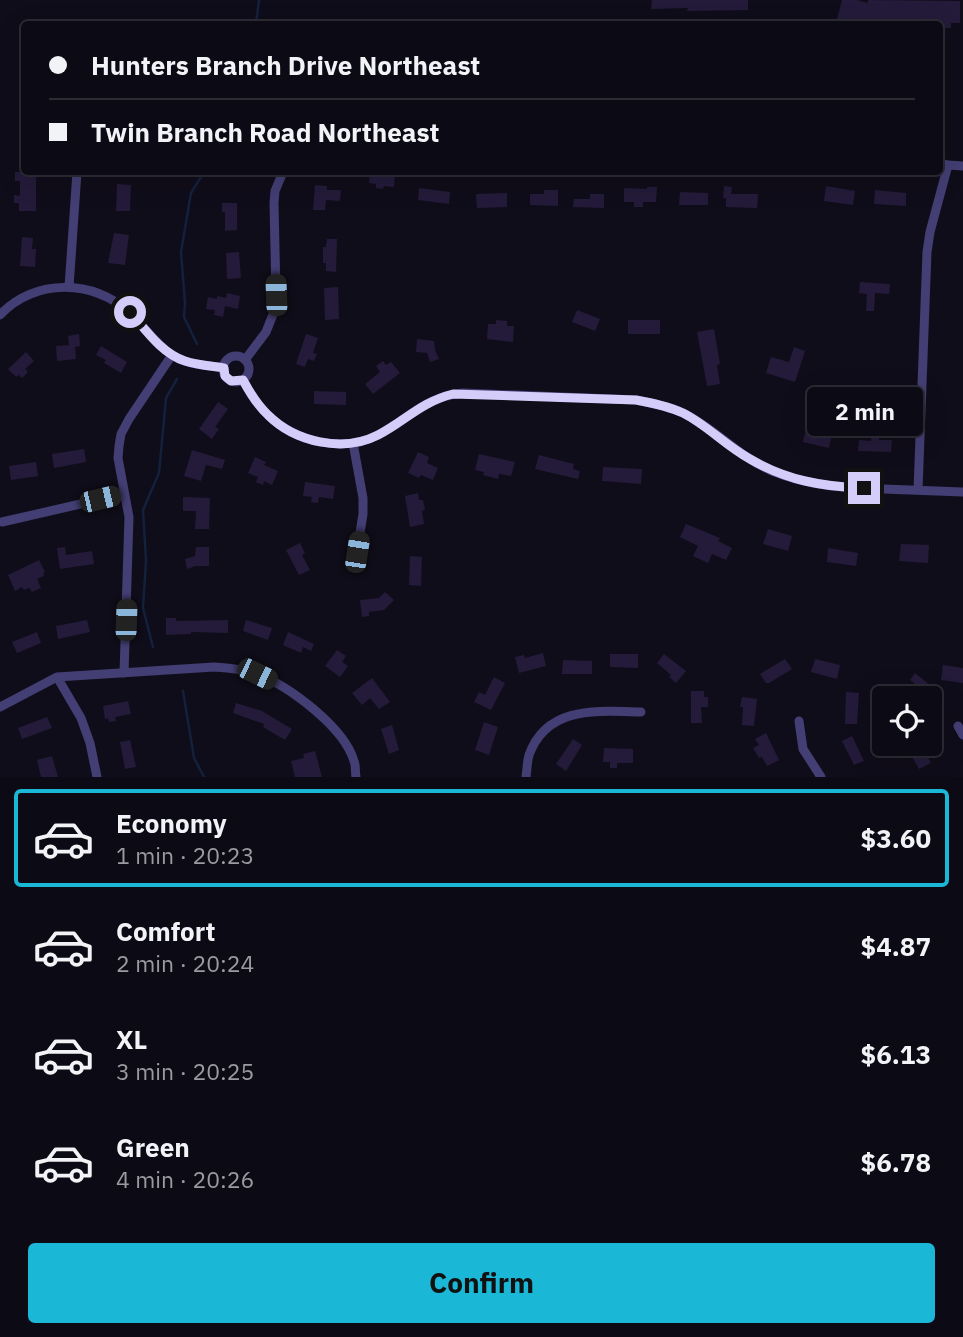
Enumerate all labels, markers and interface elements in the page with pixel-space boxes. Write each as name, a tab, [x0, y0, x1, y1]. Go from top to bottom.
text: Hunters Branch Drive Northeast	[91, 48, 480, 82]
text: Twin Branch Road Northeast	[91, 115, 439, 149]
car	[265, 274, 288, 316]
route start	[114, 296, 146, 328]
callout: 2 min	[806, 386, 922, 435]
text: 2 min	[835, 396, 895, 426]
route end	[848, 472, 880, 504]
car	[78, 484, 123, 514]
car	[344, 530, 371, 574]
car	[115, 599, 138, 641]
car	[234, 655, 281, 693]
map controls	[872, 686, 942, 756]
button: locate	[872, 686, 942, 756]
text: Economy	[116, 806, 227, 840]
icon: car	[32, 807, 95, 870]
text: $3.60	[861, 821, 931, 855]
text: 1 min · 20:23	[116, 840, 254, 870]
text: Comfort	[116, 914, 215, 948]
icon: car	[32, 915, 95, 978]
text: $4.87	[861, 929, 931, 963]
text: 2 min · 20:24	[116, 948, 254, 978]
text: XL	[116, 1022, 147, 1056]
icon: car	[32, 1023, 95, 1086]
text: $6.13	[861, 1037, 931, 1071]
text: 3 min · 20:25	[116, 1056, 254, 1086]
text: Green	[116, 1130, 190, 1164]
icon: car	[32, 1131, 95, 1194]
text: $6.78	[861, 1145, 931, 1179]
text: 4 min · 20:26	[116, 1164, 254, 1194]
button: Confirm	[28, 1243, 935, 1323]

